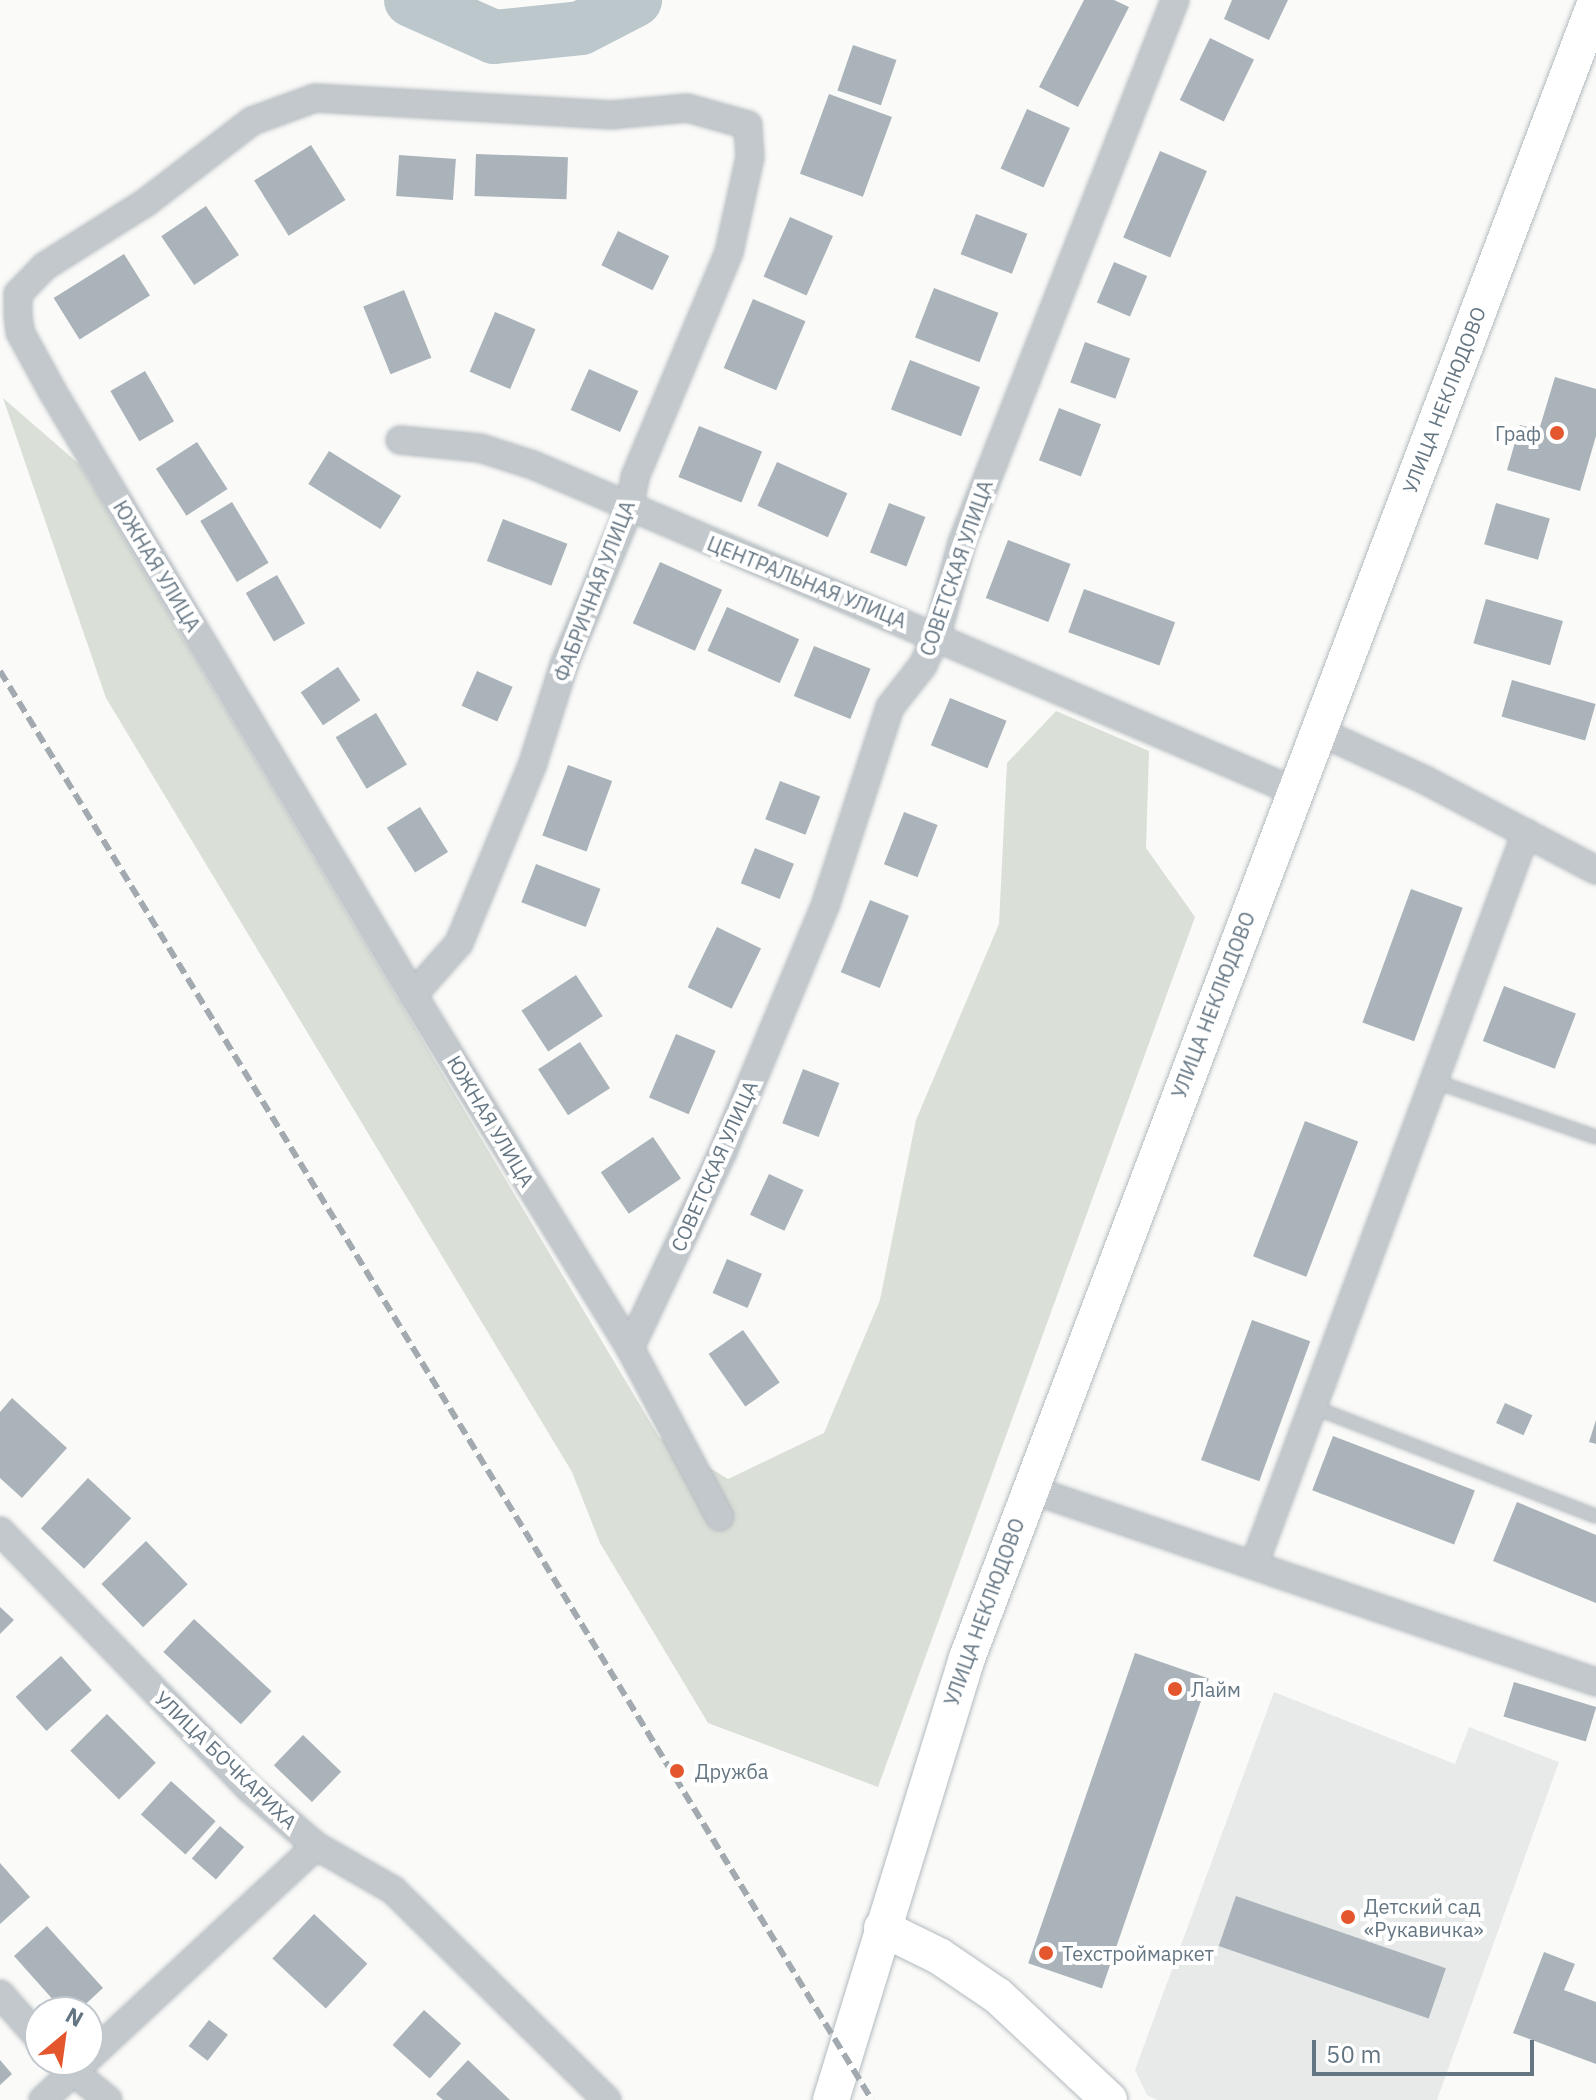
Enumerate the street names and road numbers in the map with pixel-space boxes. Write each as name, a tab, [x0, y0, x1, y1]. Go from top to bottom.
street label: УЛИЦА НЕКЛЮДОВО	[1397, 303, 1491, 497]
street label: СОВЕТСКАЯ УЛИЦА	[915, 477, 997, 659]
street label: ЮЖНАЯ УЛИЦА	[108, 496, 206, 636]
street label: ФАБРИЧНАЯ УЛИЦА	[548, 497, 640, 685]
street label: ЦЕНТРАЛЬНАЯ УЛИЦА	[704, 531, 910, 633]
street label: УЛИЦА НЕКЛЮДОВО	[1166, 908, 1260, 1102]
street label: ЮЖНАЯ УЛИЦА	[442, 1051, 540, 1191]
street label: СОВЕТСКАЯ УЛИЦА	[666, 1077, 762, 1255]
street label: УЛИЦА НЕКЛЮДОВО	[939, 1515, 1029, 1709]
street label: УЛИЦА БОЧКАРИХА	[150, 1686, 302, 1834]

